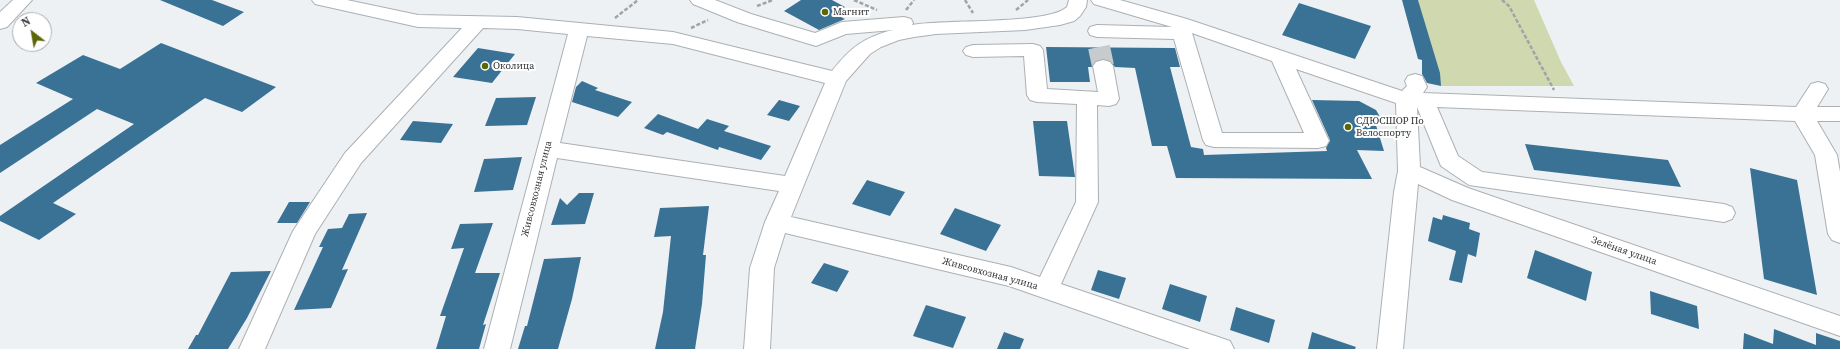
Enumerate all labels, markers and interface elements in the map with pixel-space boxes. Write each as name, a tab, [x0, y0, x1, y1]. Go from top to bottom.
place label: Магнит	[833, 6, 869, 18]
marker: Магнит	[820, 7, 830, 17]
north arrow	[12, 12, 52, 52]
text: N	[19, 14, 33, 31]
place label: Околица	[493, 60, 534, 72]
marker: Околица	[480, 61, 490, 71]
place label: СДЮСШОР По Велоспорту	[1356, 115, 1424, 138]
marker: СДЮСШОР По Велоспорту	[1343, 122, 1353, 132]
street label: Живсовхозная улица	[519, 140, 555, 238]
street label: Зелёная улица	[1590, 234, 1658, 268]
street label: Живсовхозная улица	[941, 255, 1039, 293]

